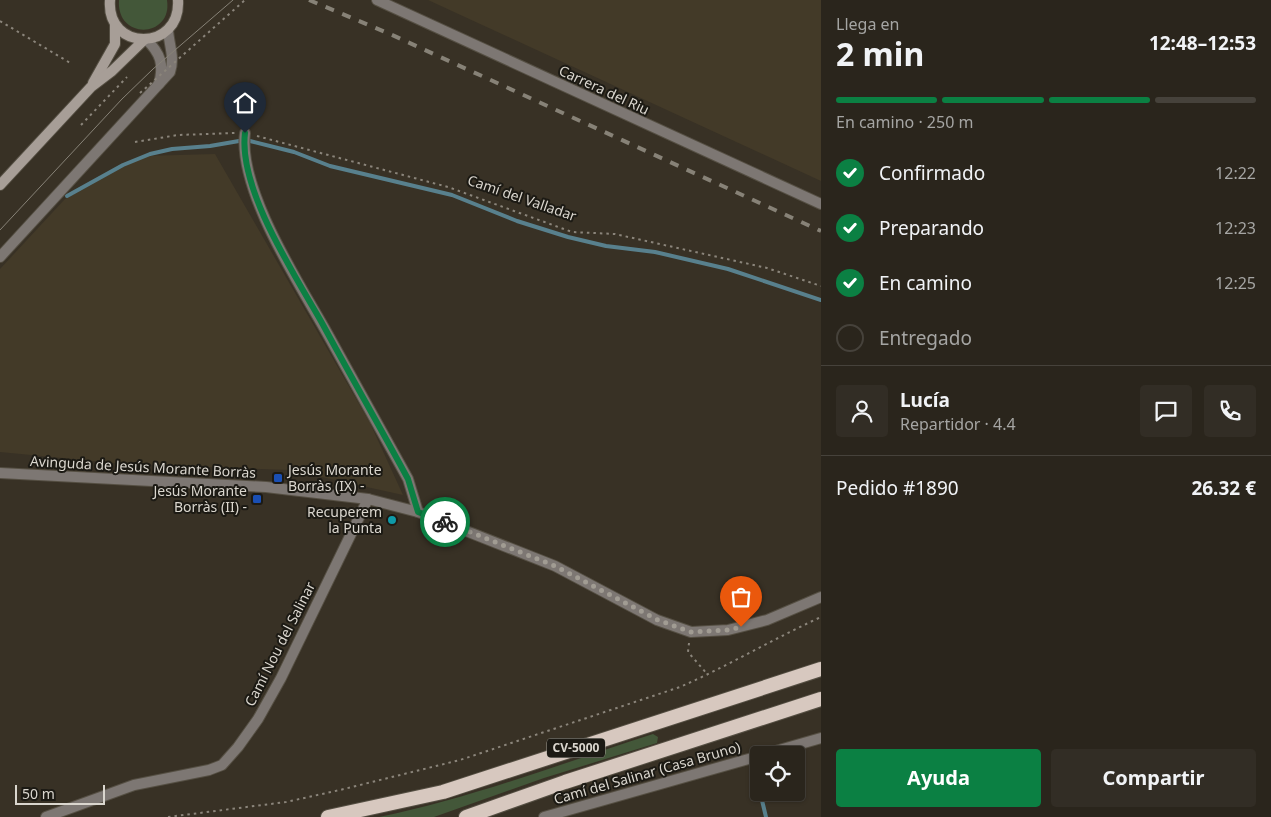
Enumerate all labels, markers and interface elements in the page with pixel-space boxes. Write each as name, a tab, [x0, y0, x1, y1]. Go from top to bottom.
text: Llega en	[836, 13, 899, 35]
text: 12:48–12:53	[1149, 30, 1256, 56]
text: 2 min	[836, 32, 924, 75]
street label: Carrera del Riu	[556, 60, 652, 119]
pin	[224, 82, 266, 133]
icon: home	[231, 89, 259, 117]
text: En camino · 250 m	[836, 111, 973, 133]
icon: check	[836, 159, 864, 187]
text: Confirmado	[879, 160, 985, 186]
text: 12:22	[1215, 162, 1256, 184]
street label: Camí del Valladar	[465, 170, 579, 225]
icon: check	[836, 214, 864, 242]
text: Preparando	[879, 215, 984, 241]
text: 12:23	[1215, 217, 1256, 239]
icon: check	[836, 269, 864, 297]
text: En camino	[879, 270, 972, 296]
text: 12:25	[1215, 272, 1256, 294]
text: Entregado	[879, 325, 972, 351]
button: person	[836, 385, 888, 437]
button: chat	[1140, 385, 1192, 437]
button: phone	[1204, 385, 1256, 437]
text: Lucía	[900, 387, 950, 413]
text: Repartidor · 4.4	[900, 413, 1016, 435]
street label: Avinguda de Jesús Morante Borràs	[29, 451, 257, 482]
place label: Jesús Morante Borràs (IX) -	[286, 460, 382, 495]
marker: Jesús Morante Borràs (IX) -	[272, 472, 284, 484]
text: Pedido #1890	[836, 475, 959, 501]
text: 26.32 €	[1191, 475, 1256, 501]
place label: Jesús Morante Borràs (II) -	[151, 481, 247, 516]
marker: Jesús Morante Borràs (II) -	[251, 493, 263, 505]
courier	[420, 497, 470, 547]
place label: Recuperem la Punta	[307, 502, 382, 537]
icon: bike	[431, 508, 459, 536]
marker: Recuperem la Punta	[386, 514, 398, 526]
pin	[720, 576, 762, 627]
street label: Camí Nou del Salinar	[240, 578, 319, 709]
icon: bag	[727, 583, 755, 611]
street label: Camí del Salinar (Casa Bruno)	[551, 737, 742, 808]
road number: CV-5000	[547, 738, 605, 758]
map controls	[750, 746, 805, 801]
button: locate	[750, 746, 805, 801]
button: Ayuda	[836, 749, 1041, 807]
button: Compartir	[1051, 749, 1256, 807]
scale bar	[15, 782, 105, 805]
text: 50 m	[22, 784, 55, 803]

